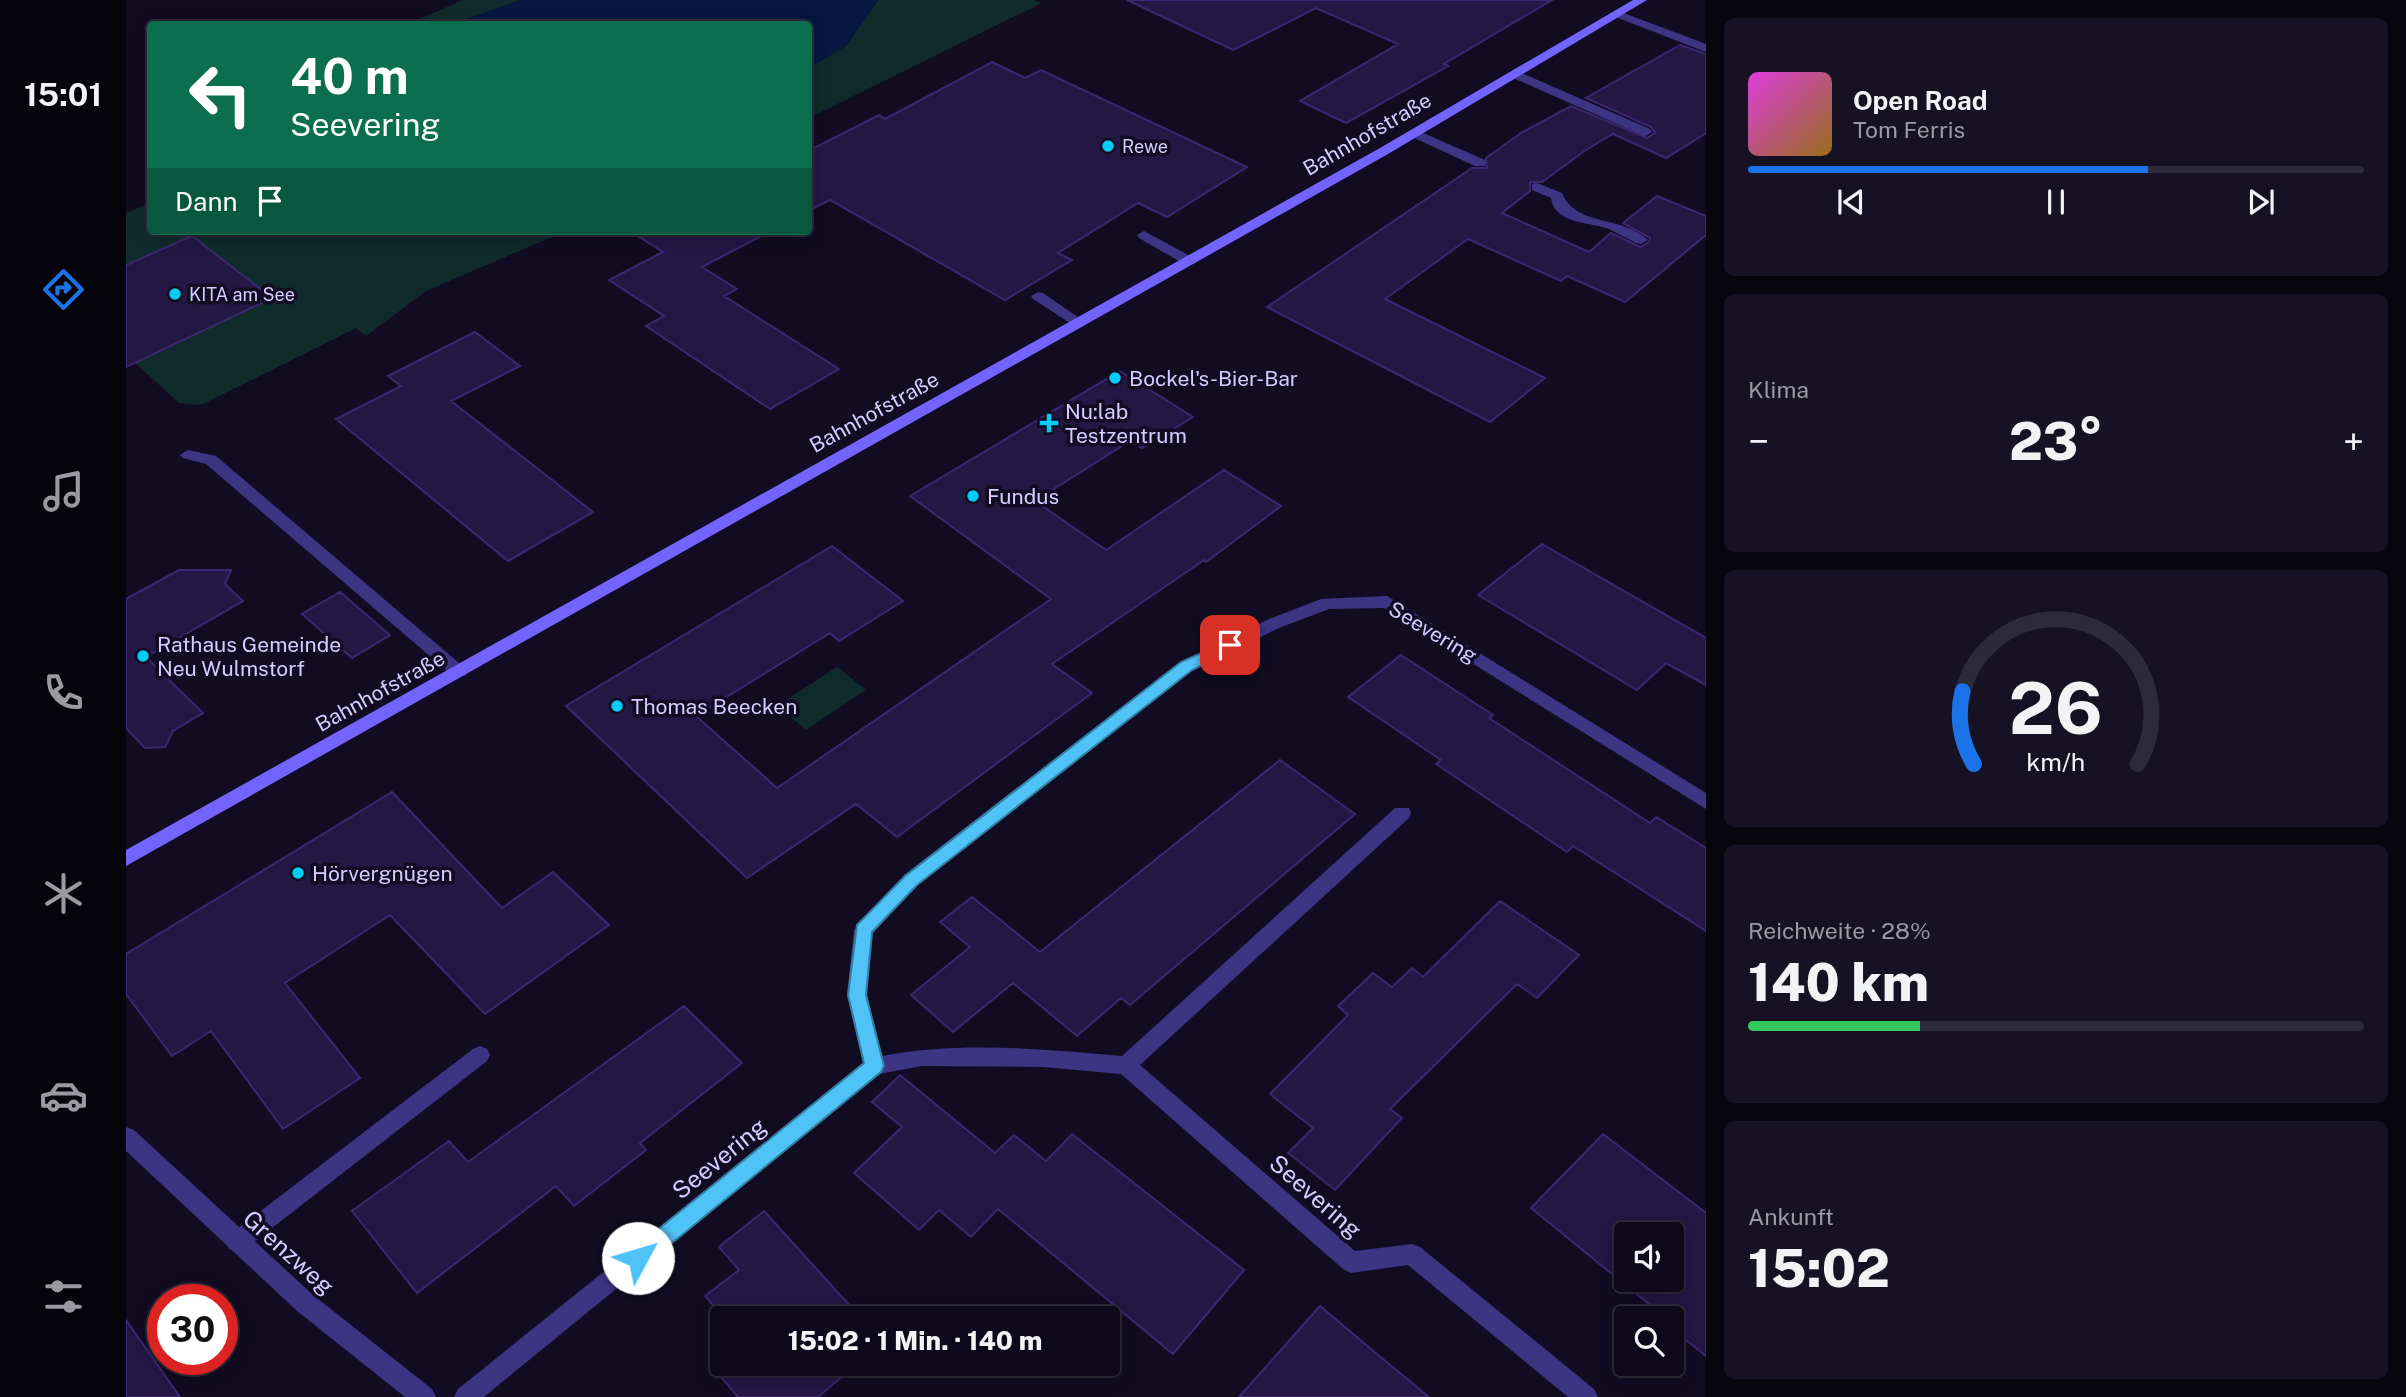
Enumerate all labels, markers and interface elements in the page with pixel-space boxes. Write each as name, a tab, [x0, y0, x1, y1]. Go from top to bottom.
text: 40 m	[290, 47, 409, 105]
icon: left	[175, 49, 266, 140]
text: 15:01	[24, 76, 102, 113]
text: Open Road	[1853, 85, 1988, 116]
street label: Bahnhofstraße	[1298, 87, 1436, 181]
text: Seevering	[290, 106, 440, 143]
text: Tom Ferris	[1853, 116, 1965, 143]
place label: Rewe	[1122, 136, 1168, 157]
marker: Rewe	[1100, 138, 1116, 154]
icon: arrive	[251, 182, 289, 220]
icon: previous	[1832, 183, 1870, 221]
icon: pause	[2037, 183, 2075, 221]
icon: next	[2242, 183, 2280, 221]
text: Dann	[175, 186, 237, 217]
icon: directions	[39, 265, 88, 314]
place label: KITA am See	[189, 284, 295, 305]
marker: KITA am See	[167, 286, 183, 302]
street label: Bahnhofstraße	[805, 366, 943, 458]
place label: Bockel's-Bier-Bar	[1129, 366, 1298, 391]
marker: Bockel's-Bier-Bar	[1107, 370, 1123, 386]
text: Klima	[1748, 376, 1809, 403]
place label: Nu:lab Testzentrum	[1065, 399, 1187, 448]
text: 23°	[2009, 411, 2103, 472]
marker: Nu:lab Testzentrum	[1039, 413, 1059, 433]
text: −	[1748, 419, 1769, 464]
text: +	[2343, 419, 2364, 464]
icon: music	[39, 467, 88, 516]
place label: Fundus	[987, 484, 1059, 509]
marker: Fundus	[965, 488, 981, 504]
street label: Seevering	[1384, 596, 1482, 668]
pin	[1200, 615, 1260, 675]
icon: arrive	[1211, 626, 1249, 664]
place label: Rathaus Gemeinde Neu Wulmstorf	[157, 632, 341, 681]
street label: Bahnhofstraße	[311, 645, 449, 737]
marker: Rathaus Gemeinde Neu Wulmstorf	[135, 648, 151, 664]
text: 26	[2009, 666, 2103, 751]
icon: phone	[39, 668, 88, 717]
place label: Thomas Beecken	[631, 694, 797, 719]
marker: Thomas Beecken	[609, 698, 625, 714]
text: km/h	[2027, 747, 2085, 777]
place label: Hörvergnügen	[312, 861, 453, 886]
marker: Hörvergnügen	[290, 865, 306, 881]
icon: climate	[39, 869, 88, 918]
text: Reichweite · 28%	[1748, 917, 1931, 944]
text: 140 km	[1748, 952, 1929, 1013]
icon: car	[39, 1071, 88, 1120]
street label: Seevering	[666, 1112, 772, 1204]
street label: Seevering	[1264, 1148, 1368, 1244]
text: Ankunft	[1748, 1203, 1834, 1230]
street label: Grenzweg	[238, 1204, 340, 1300]
position arrow	[601, 1221, 675, 1295]
map controls	[1614, 1222, 1684, 1376]
button: sound	[1614, 1222, 1684, 1292]
text: 15:02	[1748, 1238, 1890, 1299]
icon: filters	[39, 1272, 88, 1321]
speed limit sign: 30	[147, 1284, 238, 1375]
button: search	[1614, 1306, 1684, 1376]
text: 15:02 · 1 Min. · 140 m	[788, 1325, 1042, 1356]

